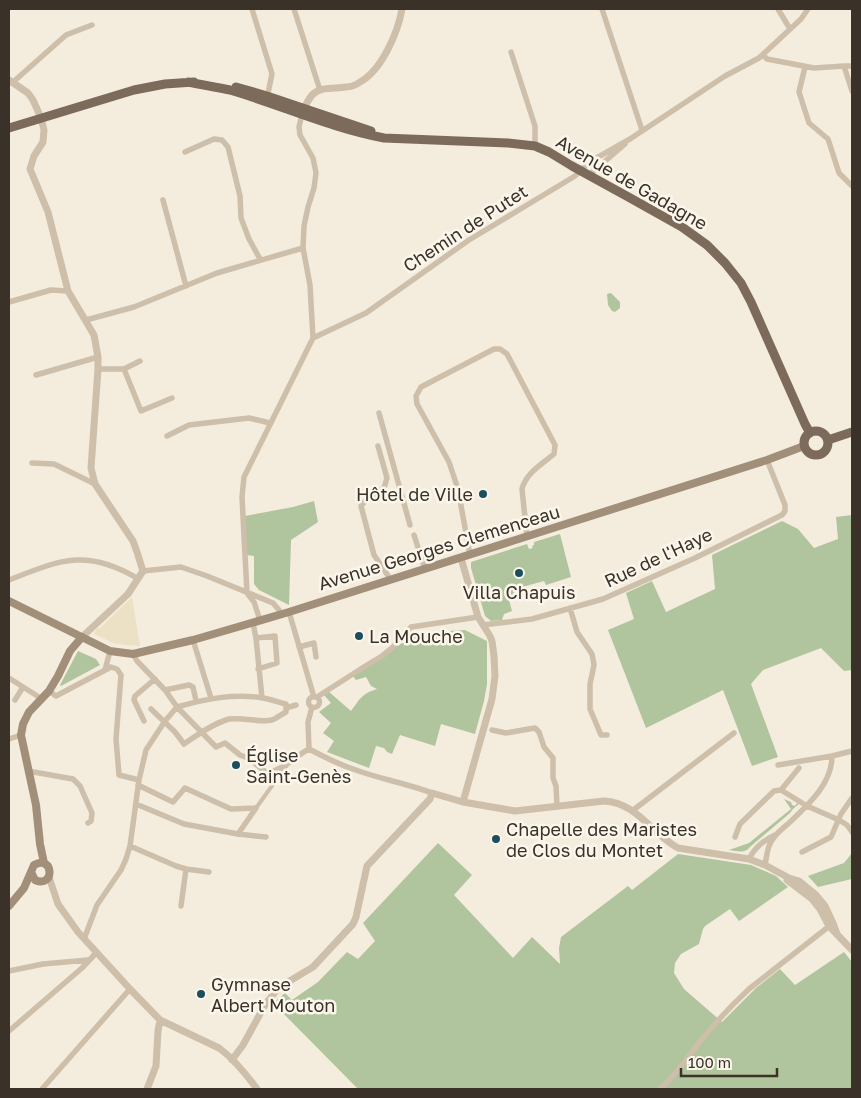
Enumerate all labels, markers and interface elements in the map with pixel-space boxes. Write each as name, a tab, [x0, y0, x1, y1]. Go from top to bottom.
street label: Avenue de Gadagne	[553, 130, 711, 234]
street label: Chemin de Putet	[399, 180, 531, 276]
place label: Hôtel de Ville	[356, 483, 473, 505]
marker: Hôtel de Ville	[477, 488, 489, 500]
street label: Avenue Georges Clemenceau	[316, 500, 562, 594]
street label: Rue de l'Haye	[601, 522, 715, 592]
marker: Villa Chapuis	[513, 567, 525, 579]
place label: Villa Chapuis	[463, 581, 575, 603]
place label: La Mouche	[369, 625, 463, 647]
marker: La Mouche	[353, 630, 365, 642]
place label: Église Saint-Genès	[246, 744, 351, 787]
marker: Église Saint-Genès	[230, 759, 242, 771]
place label: Chapelle des Maristes de Clos du Montet	[506, 818, 697, 861]
marker: Chapelle des Maristes de Clos du Montet	[490, 833, 502, 845]
place label: Gymnase Albert Mouton	[211, 973, 335, 1016]
marker: Gymnase Albert Mouton	[195, 988, 207, 1000]
scale bar	[681, 1046, 777, 1078]
text: 100 m	[688, 1053, 731, 1071]

